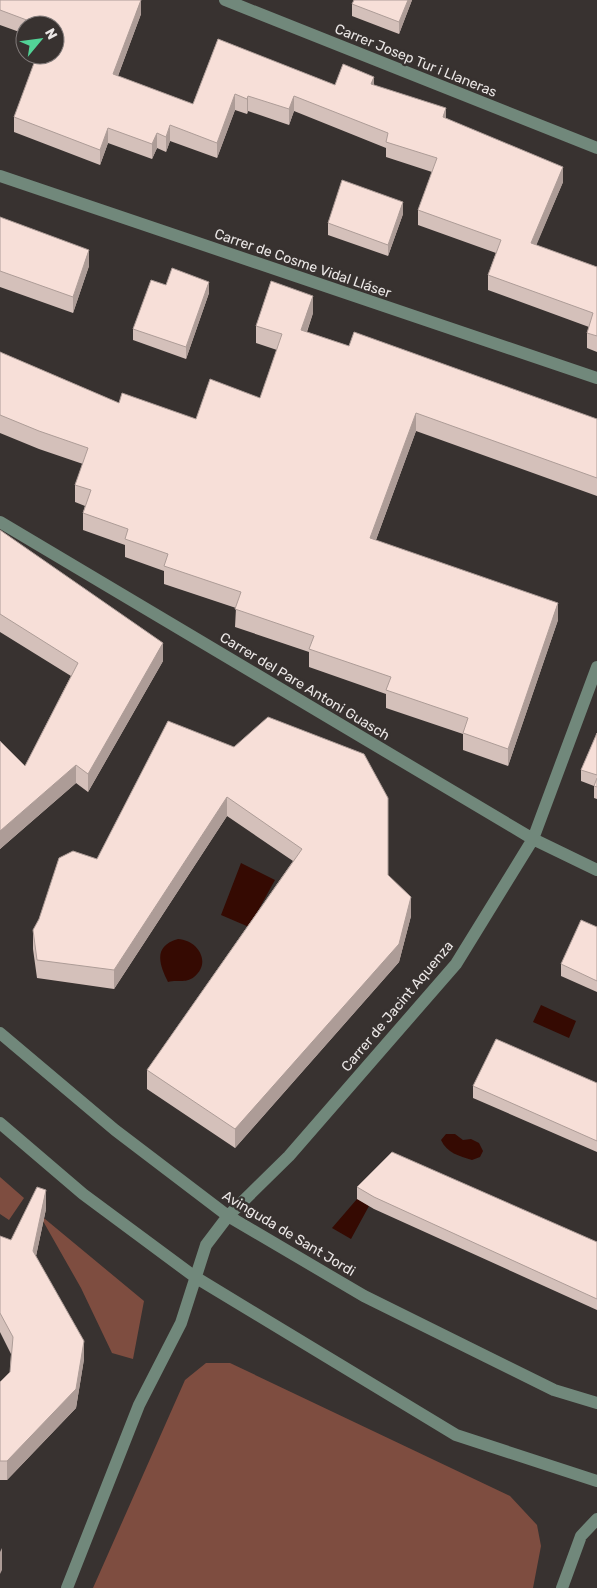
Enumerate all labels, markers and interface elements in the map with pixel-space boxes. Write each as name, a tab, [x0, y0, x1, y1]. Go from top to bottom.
north arrow	[15, 15, 65, 65]
street label: Carrer Josep Tur i Llaneras	[332, 20, 499, 101]
text: N	[41, 25, 61, 42]
street label: Carrer de Cosme Vidal Lláser	[212, 225, 394, 302]
street label: Carrer del Pare Antoni Guasch	[217, 629, 393, 744]
street label: Carrer de Jacint Aquenza	[338, 938, 457, 1075]
street label: Avinguda de Sant Jordi	[219, 1187, 358, 1280]

